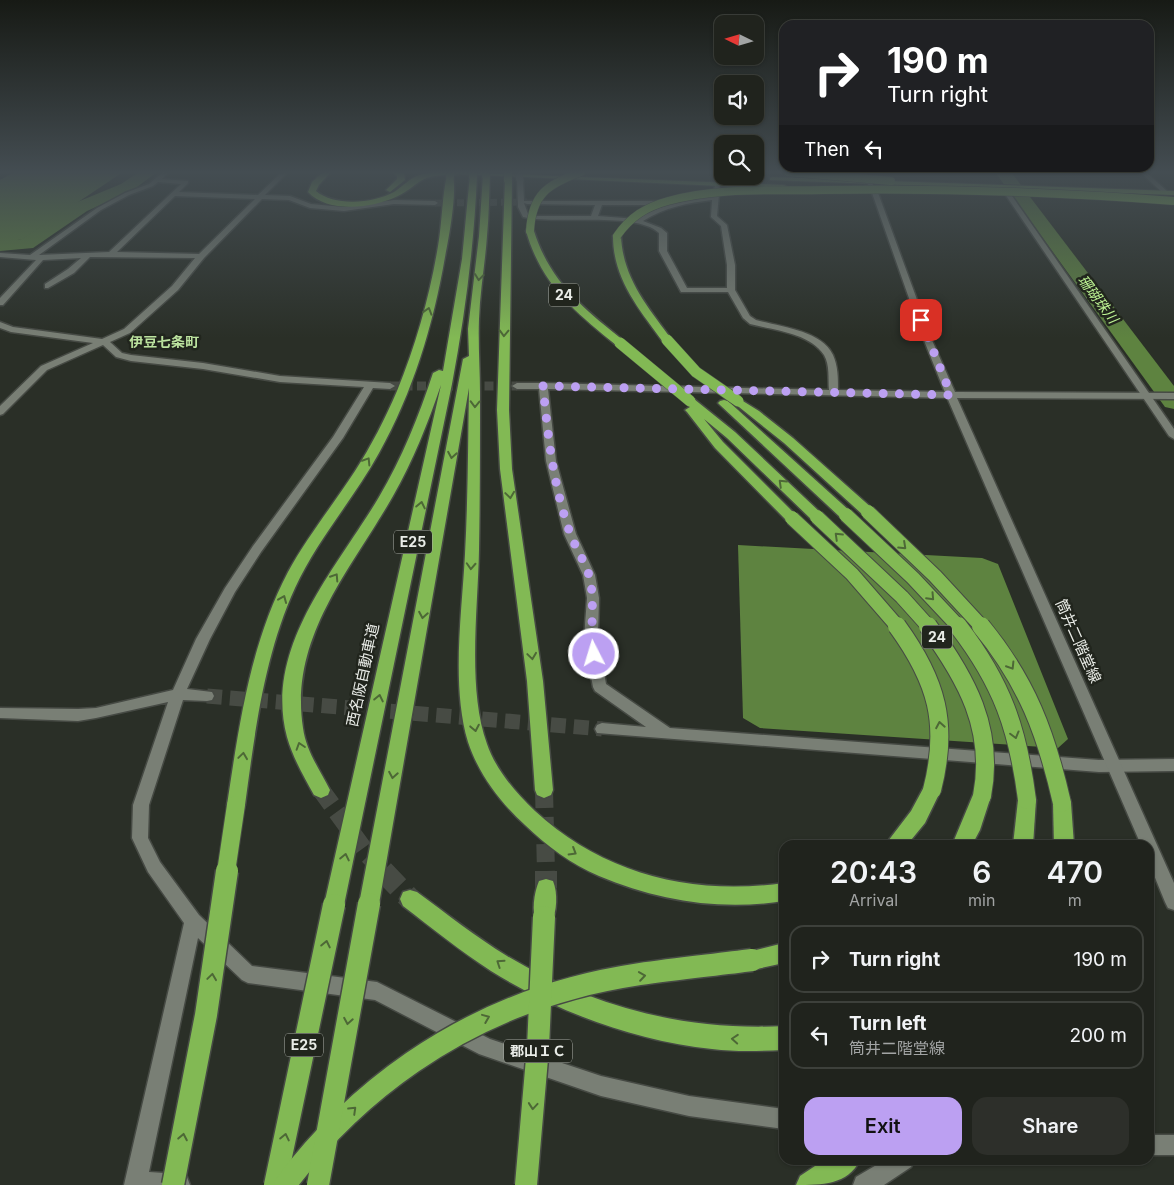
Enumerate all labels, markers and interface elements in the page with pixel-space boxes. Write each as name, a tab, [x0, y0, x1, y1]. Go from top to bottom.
north arrow	[714, 15, 764, 65]
map controls	[714, 15, 764, 185]
text: 190 m	[887, 39, 989, 81]
icon: right	[804, 40, 869, 105]
button: sound	[714, 75, 764, 125]
text: Turn right	[887, 81, 988, 107]
button: search	[714, 135, 764, 185]
icon: left	[860, 135, 888, 163]
text: Then	[804, 138, 850, 161]
water label: 珊瑚珠川	[1075, 271, 1123, 328]
one-way arrow	[474, 274, 485, 282]
road number: 24	[549, 284, 579, 306]
pin	[900, 299, 942, 341]
icon: arrive	[907, 306, 935, 334]
one-way arrow	[423, 307, 433, 316]
one-way arrow	[499, 330, 510, 338]
district label: 伊豆七条町	[129, 333, 199, 350]
one-way arrow	[470, 400, 480, 408]
one-way arrow	[447, 451, 457, 460]
one-way arrow	[361, 457, 371, 466]
one-way arrow	[779, 480, 788, 489]
one-way arrow	[504, 491, 514, 500]
one-way arrow	[415, 501, 426, 510]
road number: E25	[394, 530, 432, 554]
one-way arrow	[835, 533, 844, 542]
one-way arrow	[898, 540, 907, 549]
one-way arrow	[465, 563, 476, 571]
one-way arrow	[329, 573, 338, 583]
one-way arrow	[925, 592, 934, 601]
one-way arrow	[276, 595, 287, 604]
street label: 筒井二階堂線	[1051, 596, 1105, 686]
one-way arrow	[418, 611, 428, 620]
street label: 西名阪自動車道	[342, 622, 383, 728]
road number: 24	[922, 626, 952, 649]
position arrow	[567, 627, 619, 679]
one-way arrow	[526, 653, 537, 661]
one-way arrow	[1004, 661, 1014, 670]
one-way arrow	[373, 694, 384, 703]
one-way arrow	[935, 720, 945, 729]
one-way arrow	[469, 724, 479, 733]
one-way arrow	[1009, 730, 1020, 739]
one-way arrow	[295, 743, 305, 751]
one-way arrow	[237, 752, 248, 760]
one-way arrow	[389, 771, 399, 779]
one-way arrow	[567, 845, 576, 855]
one-way arrow	[339, 853, 350, 862]
text: 20:43	[830, 854, 917, 890]
text: 6	[972, 854, 991, 890]
text: 470	[1046, 854, 1103, 890]
text: Arrival	[849, 890, 898, 910]
text: min	[968, 890, 995, 910]
text: m	[1068, 890, 1082, 910]
one-way arrow	[320, 940, 331, 949]
icon: right	[806, 945, 834, 973]
text: Turn right	[849, 948, 940, 971]
text: 190 m	[1074, 948, 1127, 971]
one-way arrow	[496, 960, 506, 969]
one-way arrow	[638, 971, 647, 981]
one-way arrow	[206, 973, 217, 981]
text: Turn left	[849, 1012, 927, 1035]
one-way arrow	[481, 1014, 490, 1024]
one-way arrow	[343, 1017, 353, 1025]
icon: left	[806, 1021, 834, 1049]
text: 200 m	[1069, 1024, 1127, 1047]
road number: E25	[285, 1034, 323, 1056]
one-way arrow	[731, 1034, 739, 1045]
text: 筒井二階堂線	[849, 1038, 945, 1058]
road number: 郡山ＩＣ	[504, 1040, 572, 1062]
button: Exit	[804, 1097, 962, 1155]
button: Share	[972, 1097, 1129, 1155]
one-way arrow	[528, 1102, 539, 1110]
one-way arrow	[347, 1107, 356, 1116]
one-way arrow	[177, 1133, 187, 1142]
one-way arrow	[279, 1133, 290, 1142]

